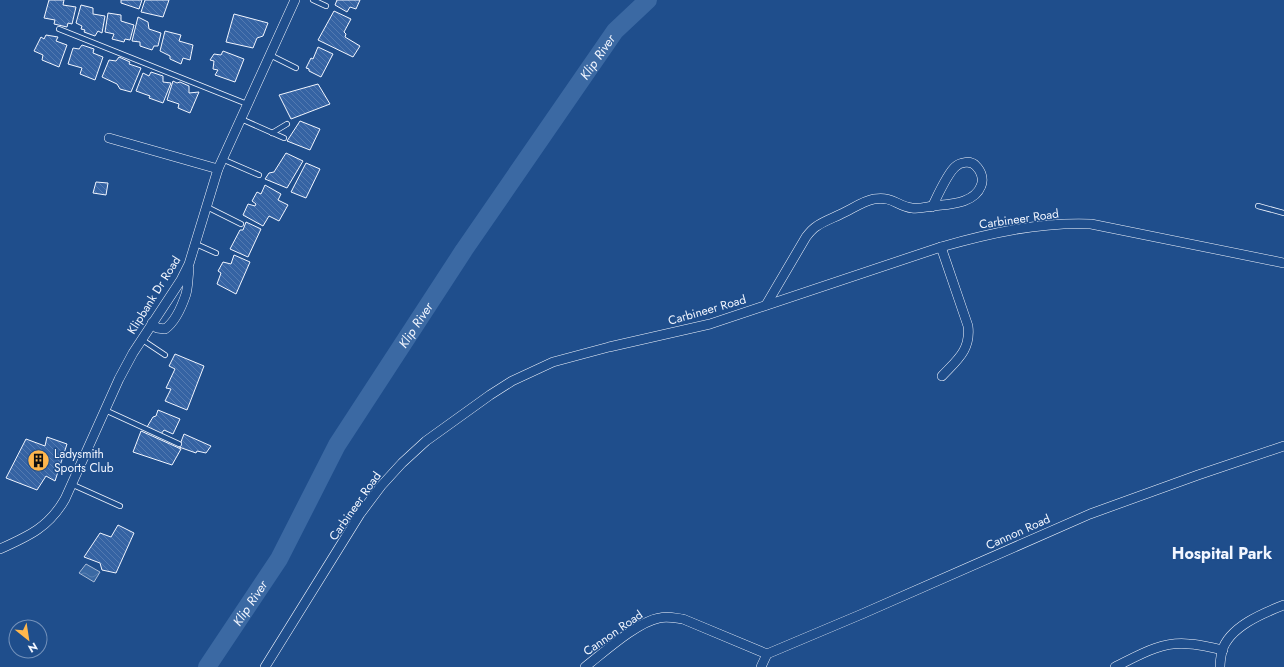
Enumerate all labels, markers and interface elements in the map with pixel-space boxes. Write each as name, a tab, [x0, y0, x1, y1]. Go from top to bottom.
water label: Klip River	[575, 30, 620, 84]
street label: Carbineer Road	[978, 204, 1060, 234]
street label: Klipbank Dr Road	[123, 252, 185, 338]
street label: Carbineer Road	[666, 290, 748, 330]
water label: Klip River	[394, 298, 438, 352]
place label: Ladysmith Sports Club	[54, 445, 114, 477]
building icon: Ladysmith Sports Club	[25, 448, 51, 474]
street label: Carbineer Road	[325, 468, 385, 544]
street label: Cannon Road	[983, 510, 1053, 554]
district label: Hospital Park	[1172, 542, 1273, 565]
water label: Klip River	[228, 576, 273, 630]
street label: Cannon Road	[580, 606, 646, 660]
north arrow	[8, 619, 48, 659]
text: N	[25, 639, 41, 657]

